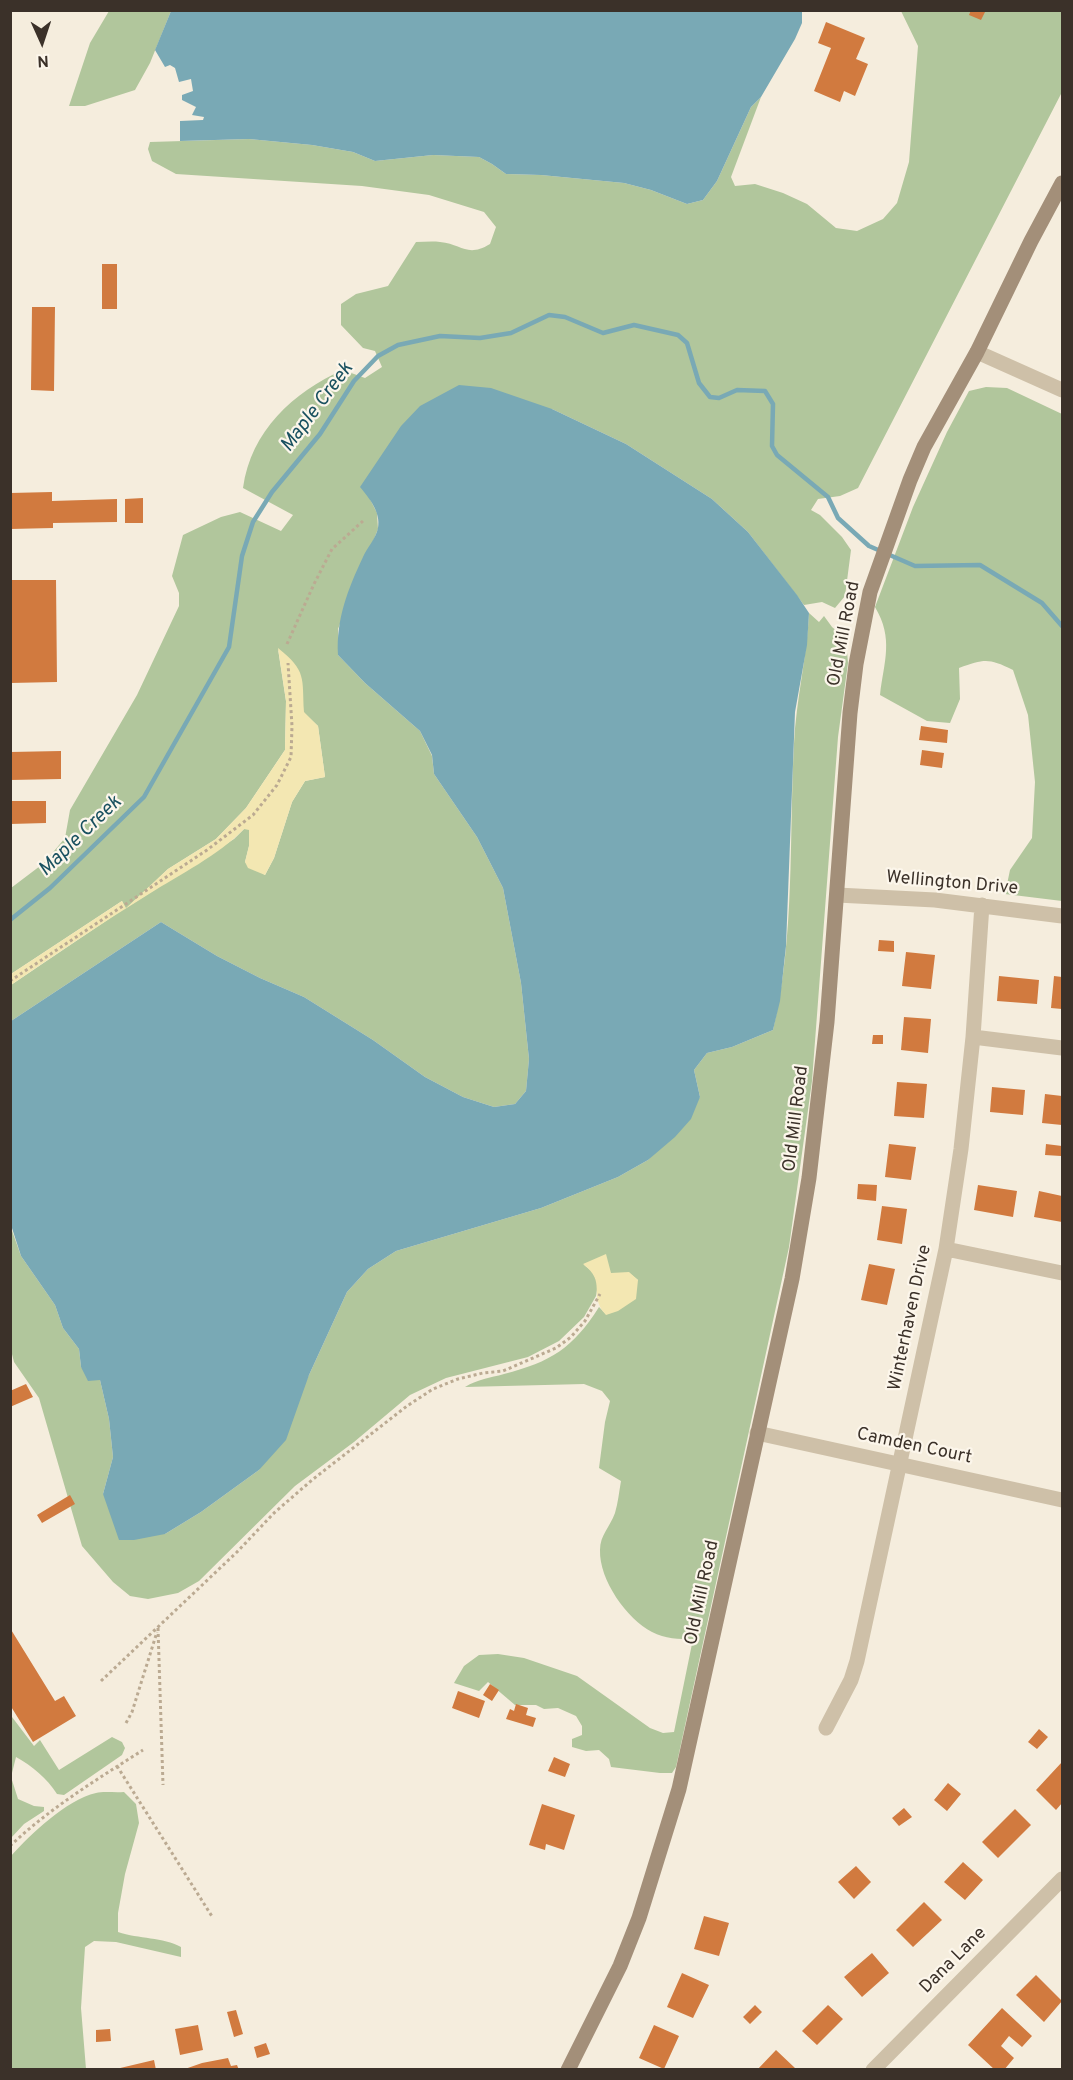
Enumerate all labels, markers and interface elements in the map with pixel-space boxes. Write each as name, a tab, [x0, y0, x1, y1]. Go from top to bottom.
north arrow	[12, 12, 72, 72]
text: N	[37, 50, 49, 70]
water label: Maple Creek	[276, 358, 360, 458]
street label: Old Mill Road	[824, 580, 866, 688]
water label: Maple Creek	[34, 791, 128, 883]
street label: Wellington Drive	[885, 867, 1019, 901]
street label: Old Mill Road	[780, 1065, 814, 1173]
street label: Winterhaven Drive	[885, 1243, 937, 1393]
street label: Camden Court	[854, 1424, 974, 1470]
street label: Old Mill Road	[681, 1539, 725, 1647]
street label: Dana Lane	[916, 1923, 992, 1999]

